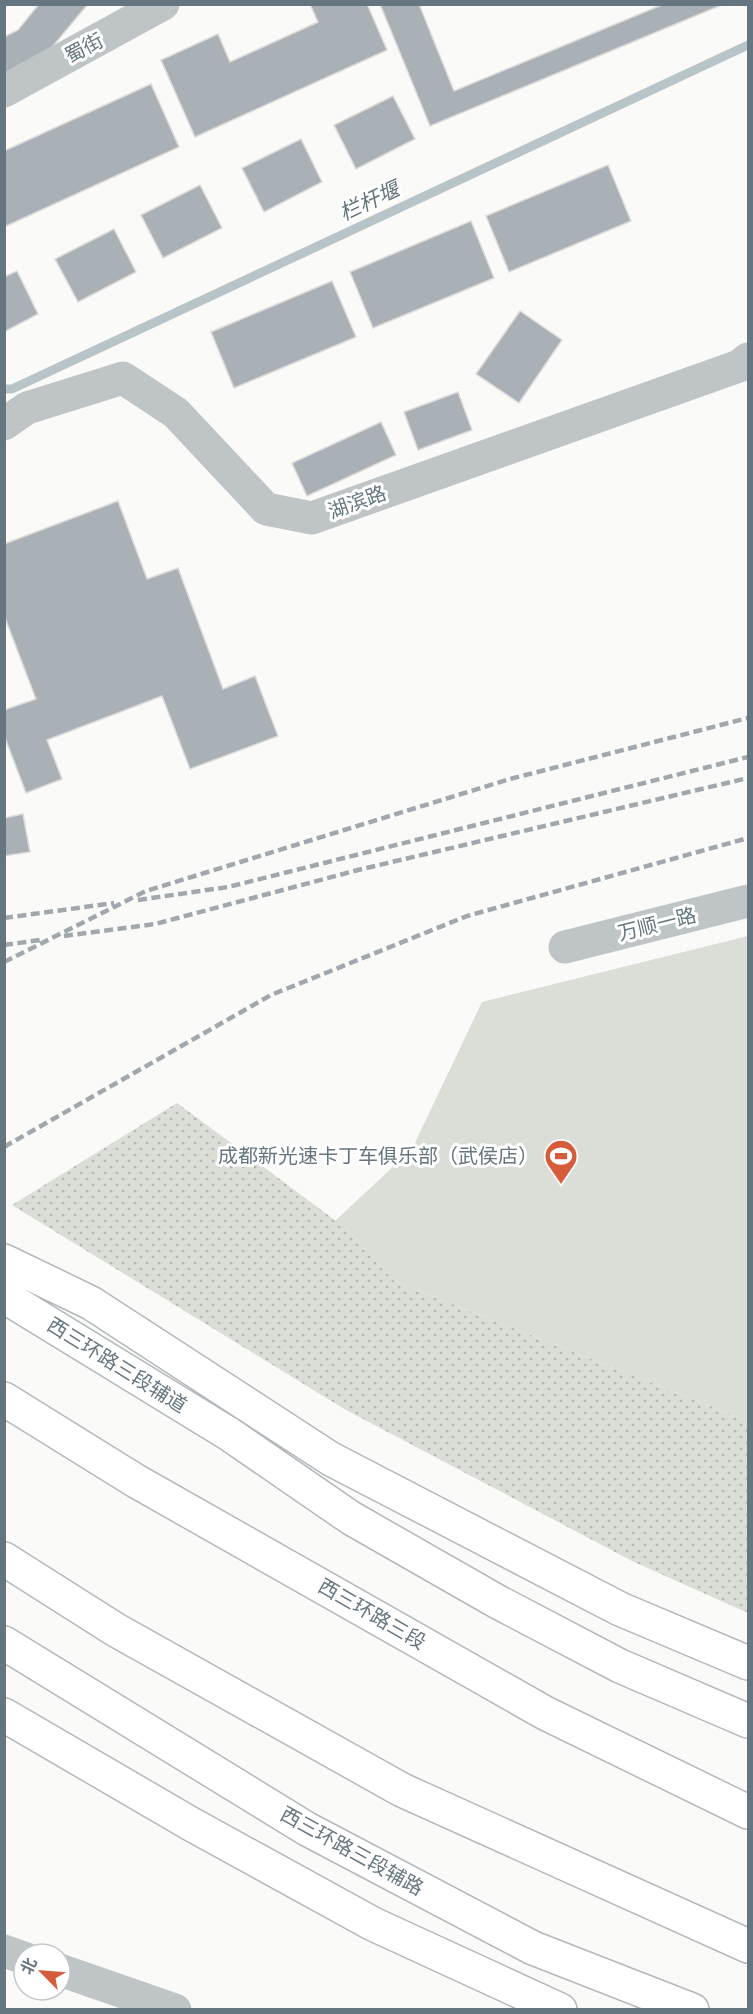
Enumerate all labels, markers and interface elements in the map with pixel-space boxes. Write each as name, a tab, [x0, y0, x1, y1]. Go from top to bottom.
street label: 蜀街	[61, 28, 107, 68]
water label: 栏杆堰	[335, 175, 406, 226]
street label: 湖滨路	[325, 480, 389, 524]
street label: 万顺一路	[615, 903, 699, 945]
sports icon: 成都新光速卡丁车俱乐部（武侯店）	[543, 1138, 579, 1185]
place label: 成都新光速卡丁车俱乐部（武侯店）	[218, 1144, 538, 1168]
street label: 西三环路三段辅道	[43, 1312, 191, 1418]
street label: 西三环路三段	[314, 1574, 430, 1654]
street label: 西三环路三段辅路	[276, 1802, 428, 1900]
north arrow	[12, 1942, 72, 2002]
text: 北	[17, 1955, 41, 1977]

